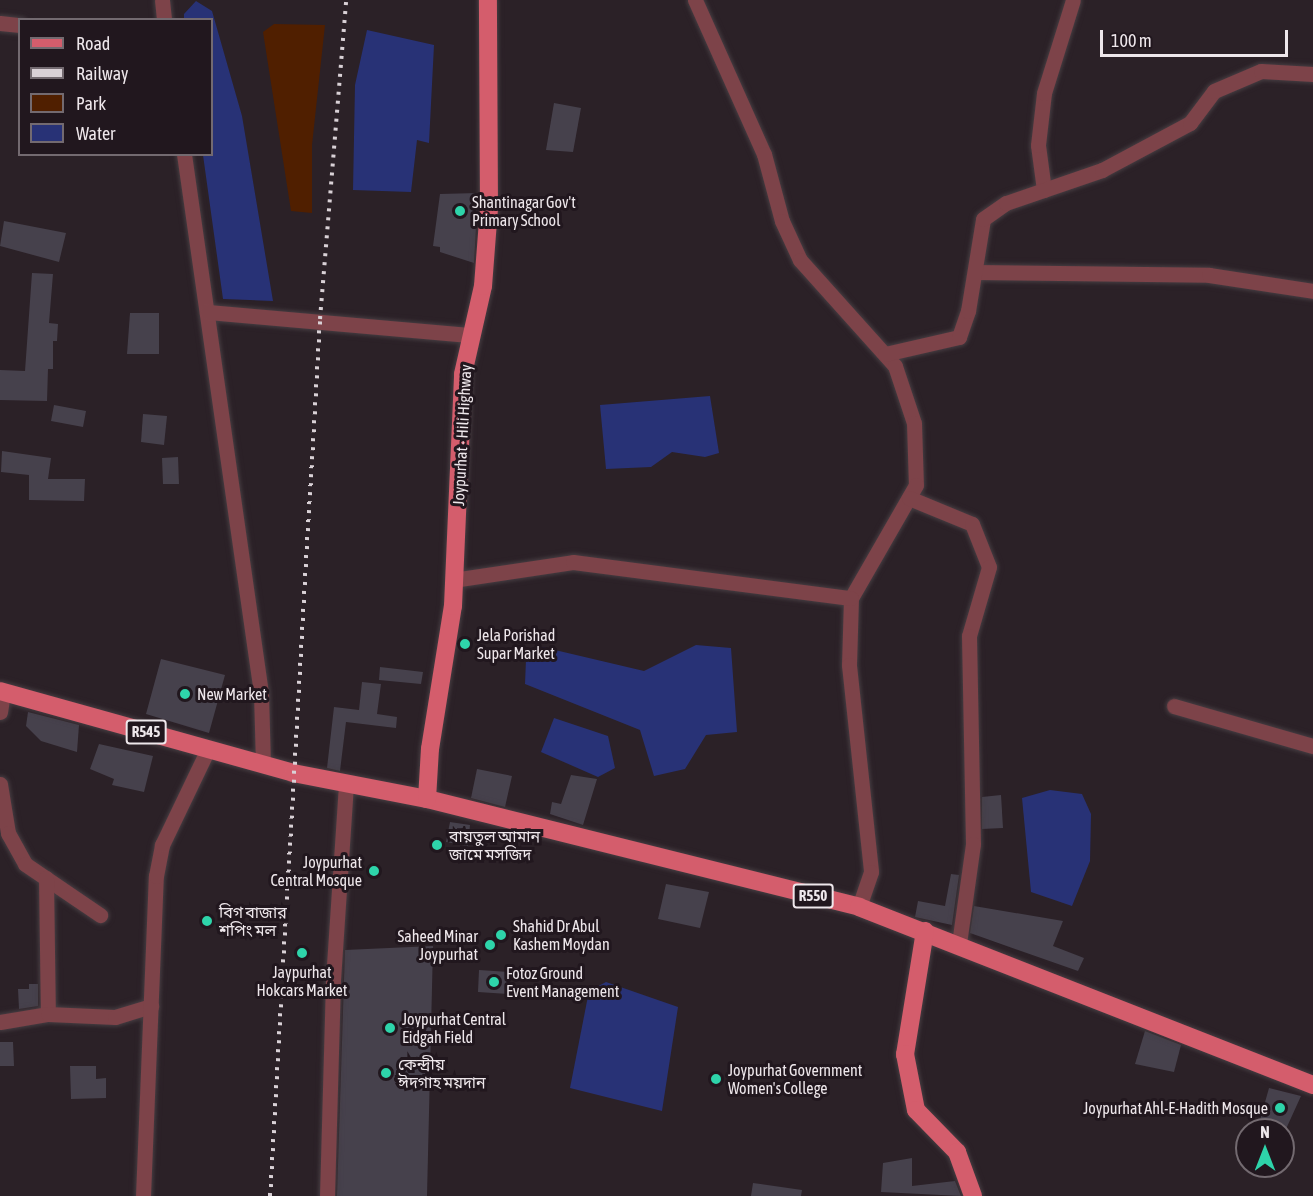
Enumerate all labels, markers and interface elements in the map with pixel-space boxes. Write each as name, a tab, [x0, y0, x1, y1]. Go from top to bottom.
legend	[18, 18, 213, 156]
scale bar	[1103, 18, 1290, 56]
text: 100 m	[1111, 30, 1152, 51]
text: Road	[76, 33, 110, 54]
text: Railway	[76, 63, 128, 84]
text: Park	[76, 93, 106, 114]
text: Water	[76, 123, 115, 144]
place label: Shantinagar Gov't Primary School	[472, 192, 576, 230]
marker: Shantinagar Gov't Primary School	[453, 204, 467, 218]
street label: Joypurhat - Hili Highway	[449, 364, 475, 506]
place label: Jela Porishad Supar Market	[477, 625, 555, 663]
marker: Jela Porishad Supar Market	[458, 637, 472, 651]
place label: New Market	[197, 684, 267, 704]
marker: New Market	[178, 687, 192, 701]
road number: R545	[125, 720, 167, 744]
place label: বায়তুল আমান জামে মসজিদ	[449, 826, 540, 864]
marker: বায়তুল আমান জামে মসজিদ	[430, 838, 444, 852]
place label: Joypurhat Central Mosque	[270, 852, 362, 890]
marker: Joypurhat Central Mosque	[367, 864, 381, 878]
road number: R550	[792, 884, 834, 908]
place label: বিগ বাজার শপিং মল	[219, 902, 287, 940]
marker: বিগ বাজার শপিং মল	[200, 914, 214, 928]
place label: Shahid Dr Abul Kashem Moydan	[513, 916, 610, 954]
place label: Saheed Minar Joypurhat	[398, 926, 478, 964]
marker: Shahid Dr Abul Kashem Moydan	[494, 928, 508, 942]
marker: Saheed Minar Joypurhat	[483, 938, 497, 952]
marker: Jaypurhat Hokcars Market	[295, 946, 309, 960]
place label: Jaypurhat Hokcars Market	[257, 962, 347, 1000]
place label: Fotoz Ground Event Management	[506, 963, 619, 1001]
marker: Fotoz Ground Event Management	[487, 975, 501, 989]
place label: Joypurhat Central Eidgah Field	[402, 1009, 506, 1047]
marker: Joypurhat Central Eidgah Field	[383, 1021, 397, 1035]
place label: কেন্দ্রীয় ঈদগাহ ময়দান	[398, 1054, 486, 1092]
place label: Joypurhat Government Women's College	[728, 1060, 862, 1098]
marker: কেন্দ্রীয় ঈদগাহ ময়দান	[379, 1066, 393, 1080]
marker: Joypurhat Government Women's College	[709, 1072, 723, 1086]
place label: Joypurhat Ahl-E-Hadith Mosque	[1083, 1098, 1268, 1118]
marker: Joypurhat Ahl-E-Hadith Mosque	[1273, 1101, 1287, 1115]
north arrow	[1235, 1118, 1295, 1178]
text: N	[1260, 1123, 1270, 1141]

